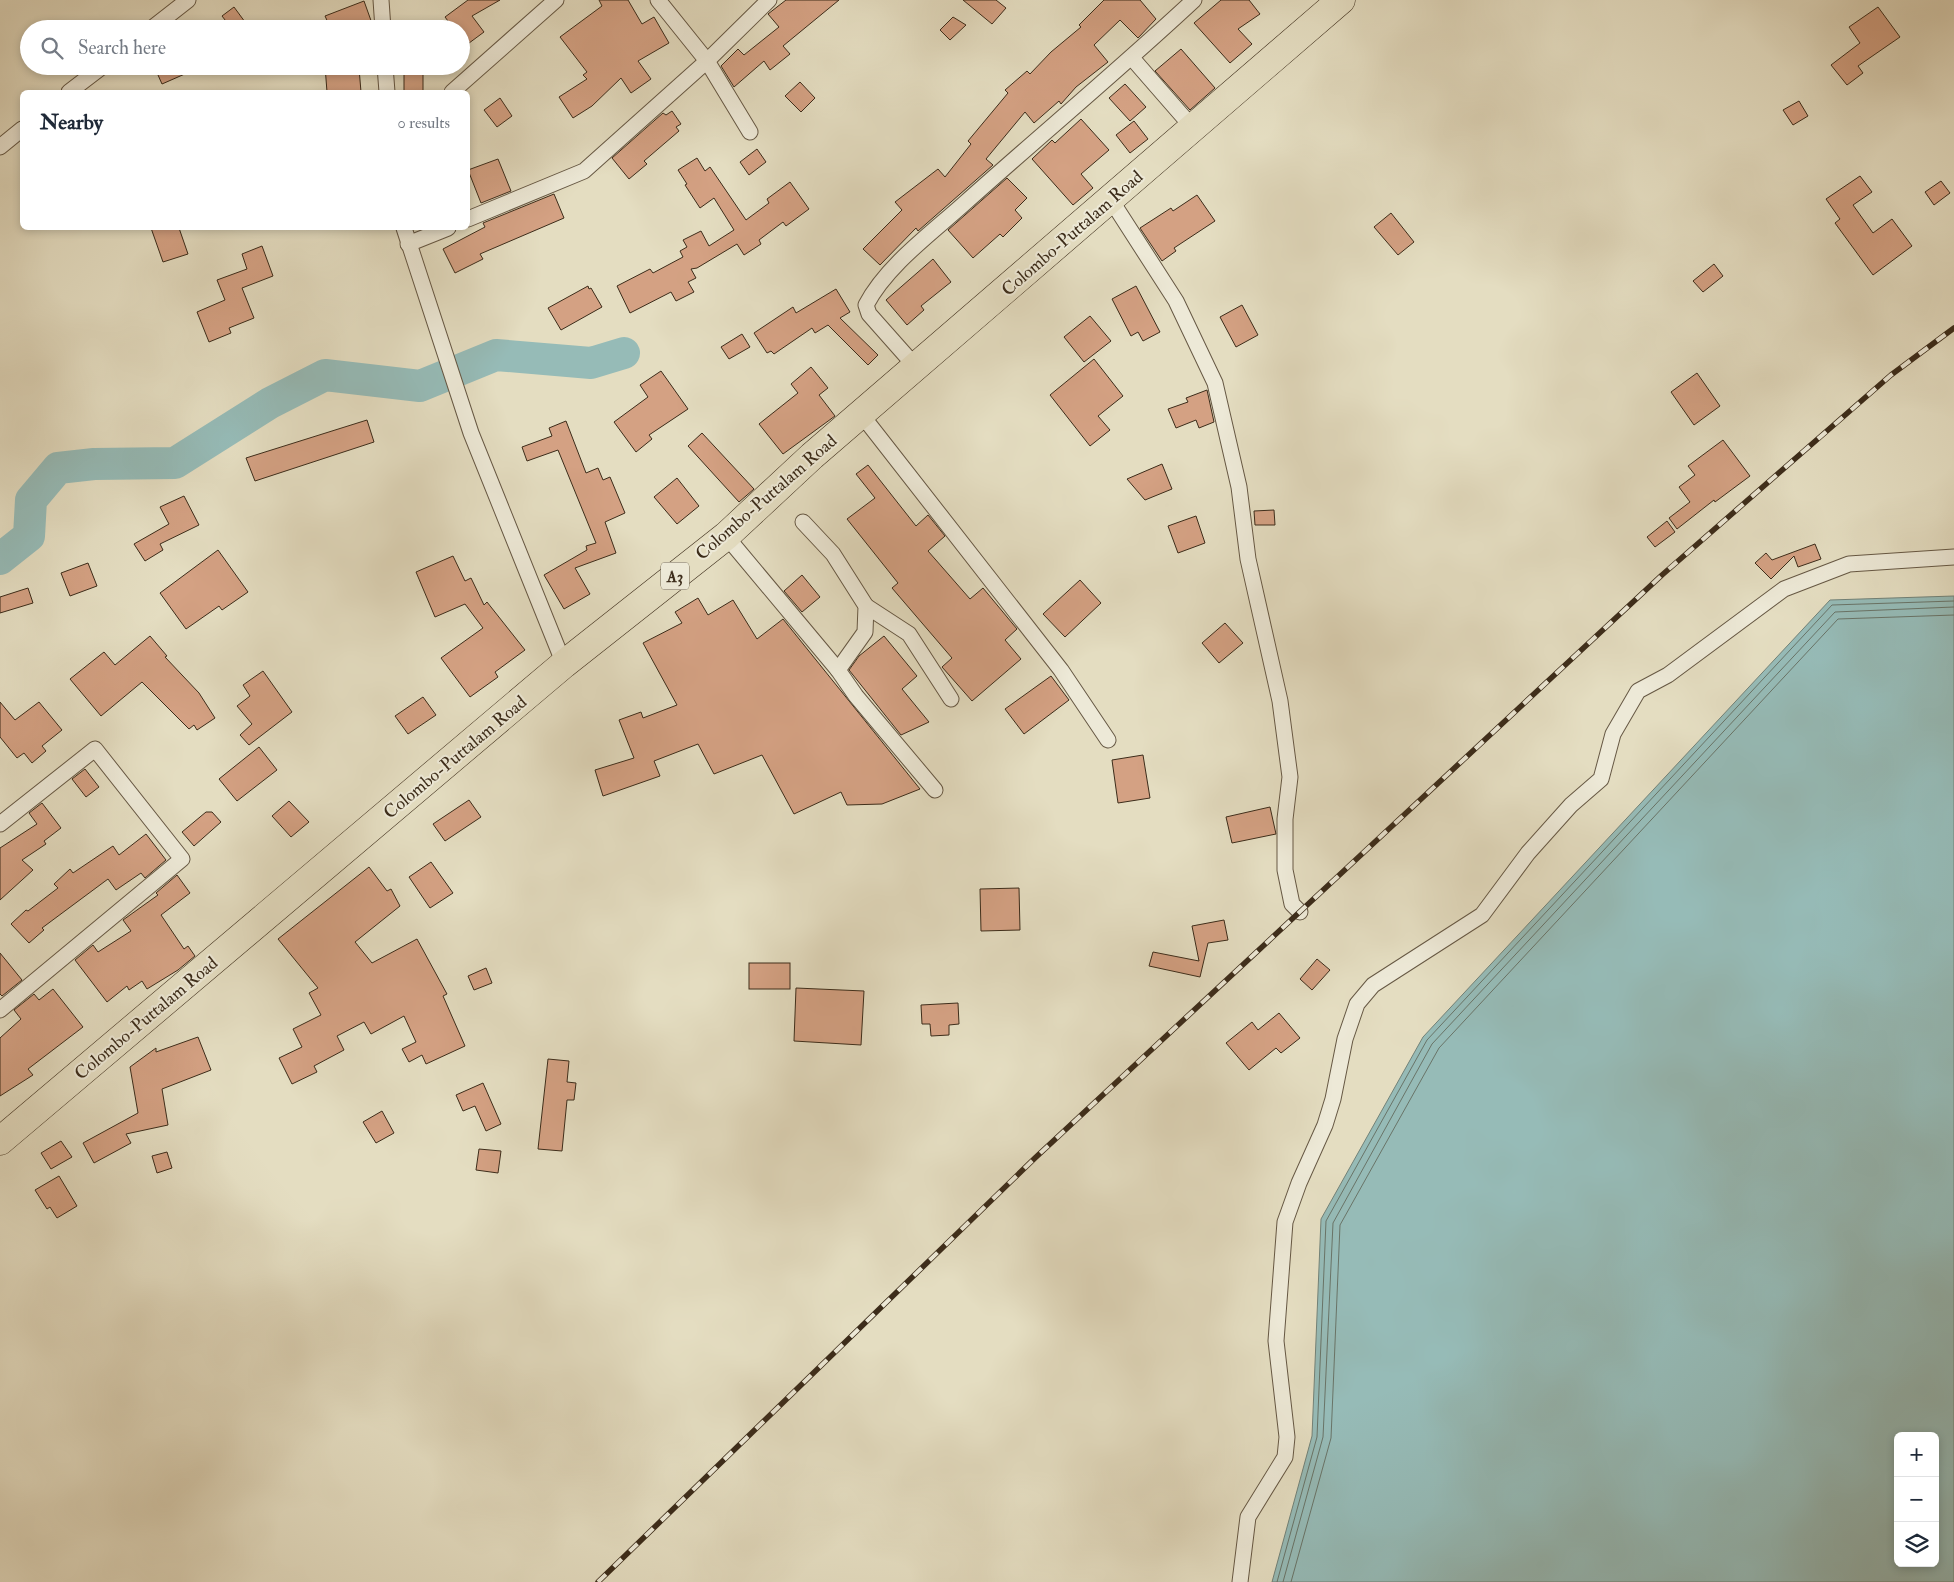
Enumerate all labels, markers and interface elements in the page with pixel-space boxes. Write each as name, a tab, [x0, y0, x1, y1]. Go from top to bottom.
search box	[20, 20, 470, 75]
icon: search	[38, 34, 66, 62]
text: Search here	[78, 36, 166, 60]
text: Nearby	[40, 109, 103, 136]
text: 0 results	[397, 113, 450, 133]
street label: Colombo-Puttalam Road	[997, 166, 1148, 301]
street label: Colombo-Puttalam Road	[691, 430, 842, 565]
road number: A3	[661, 562, 689, 590]
street label: Colombo-Puttalam Road	[379, 691, 532, 824]
street label: Colombo-Puttalam Road	[70, 952, 223, 1085]
map controls	[1894, 1432, 1939, 1567]
button: +	[1894, 1432, 1939, 1477]
button: −	[1894, 1477, 1939, 1522]
button: layers	[1894, 1522, 1939, 1567]

